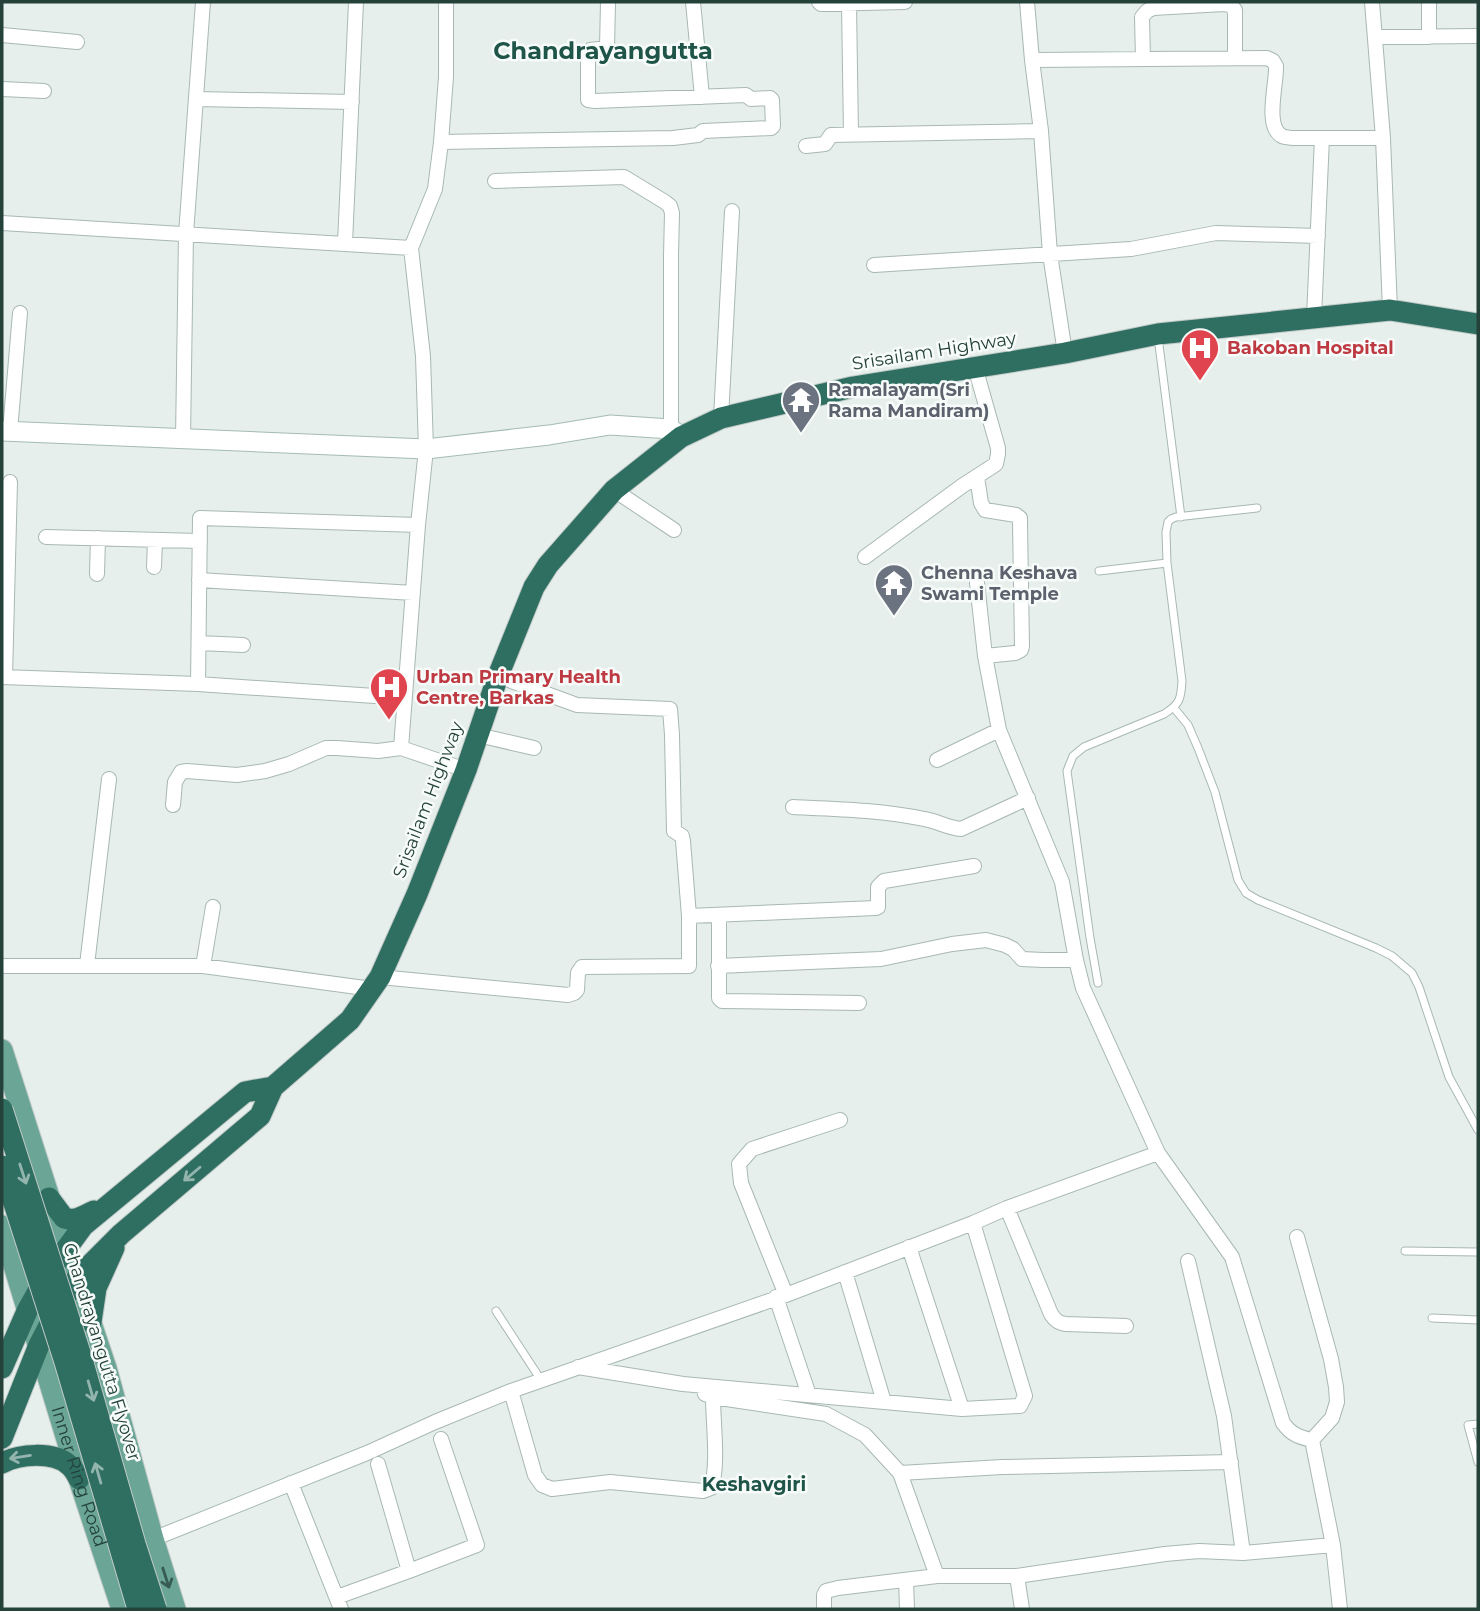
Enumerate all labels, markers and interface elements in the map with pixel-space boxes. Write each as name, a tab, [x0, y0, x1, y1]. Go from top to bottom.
district label: Chandrayangutta	[493, 36, 713, 65]
street label: Srisailam Highway	[850, 327, 1018, 375]
hospital icon: Bakoban Hospital	[1179, 327, 1221, 382]
place label: Bakoban Hospital	[1227, 337, 1394, 359]
temple icon: Ramalayam(Sri Rama Mandiram)	[780, 379, 822, 434]
place label: Ramalayam(Sri Rama Mandiram)	[828, 379, 990, 422]
temple icon: Chenna Keshava Swami Temple	[873, 562, 915, 617]
place label: Chenna Keshava Swami Temple	[921, 562, 1078, 605]
hospital icon: Urban Primary Health Centre, Barkas	[368, 666, 410, 721]
place label: Urban Primary Health Centre, Barkas	[416, 666, 621, 709]
street label: Srisailam Highway	[388, 718, 468, 881]
one-way arrow	[17, 1163, 30, 1185]
one-way arrow	[183, 1166, 201, 1182]
street label: Chandrayangutta Flyover	[58, 1240, 146, 1464]
one-way arrow	[86, 1380, 99, 1402]
street label: Inner Ring Road	[46, 1403, 112, 1550]
one-way arrow	[9, 1451, 32, 1464]
one-way arrow	[90, 1463, 103, 1485]
district label: Keshavgiri	[702, 1473, 806, 1496]
one-way arrow	[160, 1567, 173, 1589]

